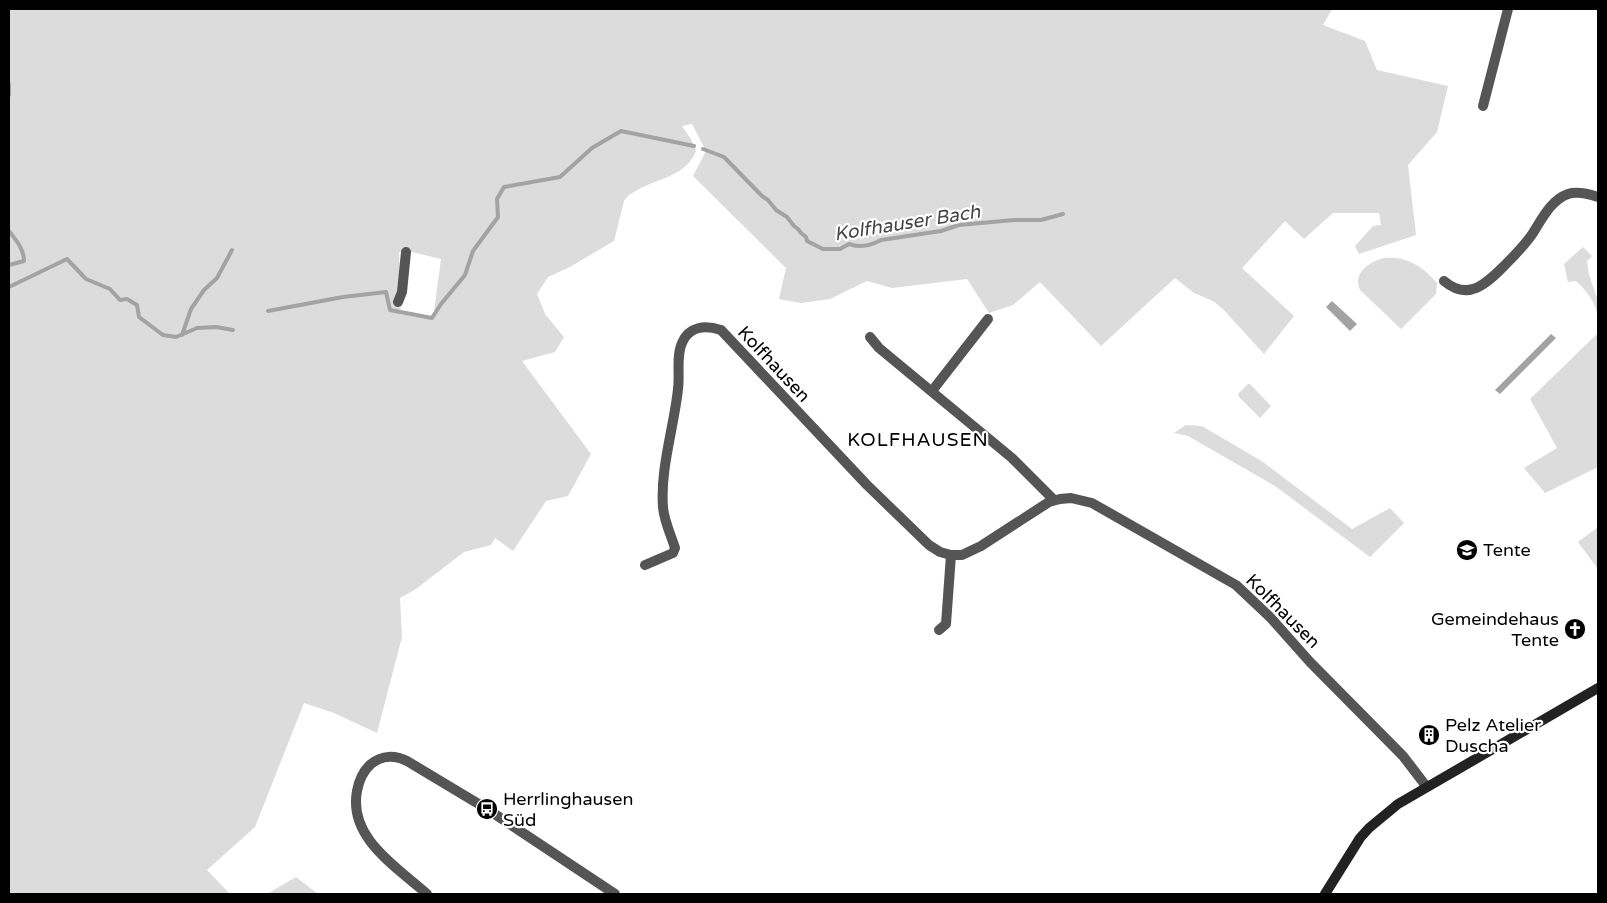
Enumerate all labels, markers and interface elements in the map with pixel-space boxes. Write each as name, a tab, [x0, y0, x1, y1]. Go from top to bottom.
water label: Kolfhauser Bach	[833, 201, 982, 245]
street label: Kolfhausen	[733, 321, 815, 407]
district label: KOLFHAUSEN	[847, 429, 989, 451]
school or university icon: Tente	[1455, 538, 1479, 562]
place label: Tente	[1483, 539, 1531, 561]
street label: Kolfhausen	[1241, 569, 1325, 653]
place label: Gemeindehaus Tente	[1431, 608, 1559, 651]
church icon: Gemeindehaus Tente	[1563, 617, 1587, 641]
place label: Pelz Atelier Duscha	[1445, 714, 1541, 757]
building icon: Pelz Atelier Duscha	[1417, 723, 1441, 747]
place label: Herrlinghausen Süd	[503, 788, 633, 831]
bus stop icon: Herrlinghausen Süd	[475, 797, 499, 821]

